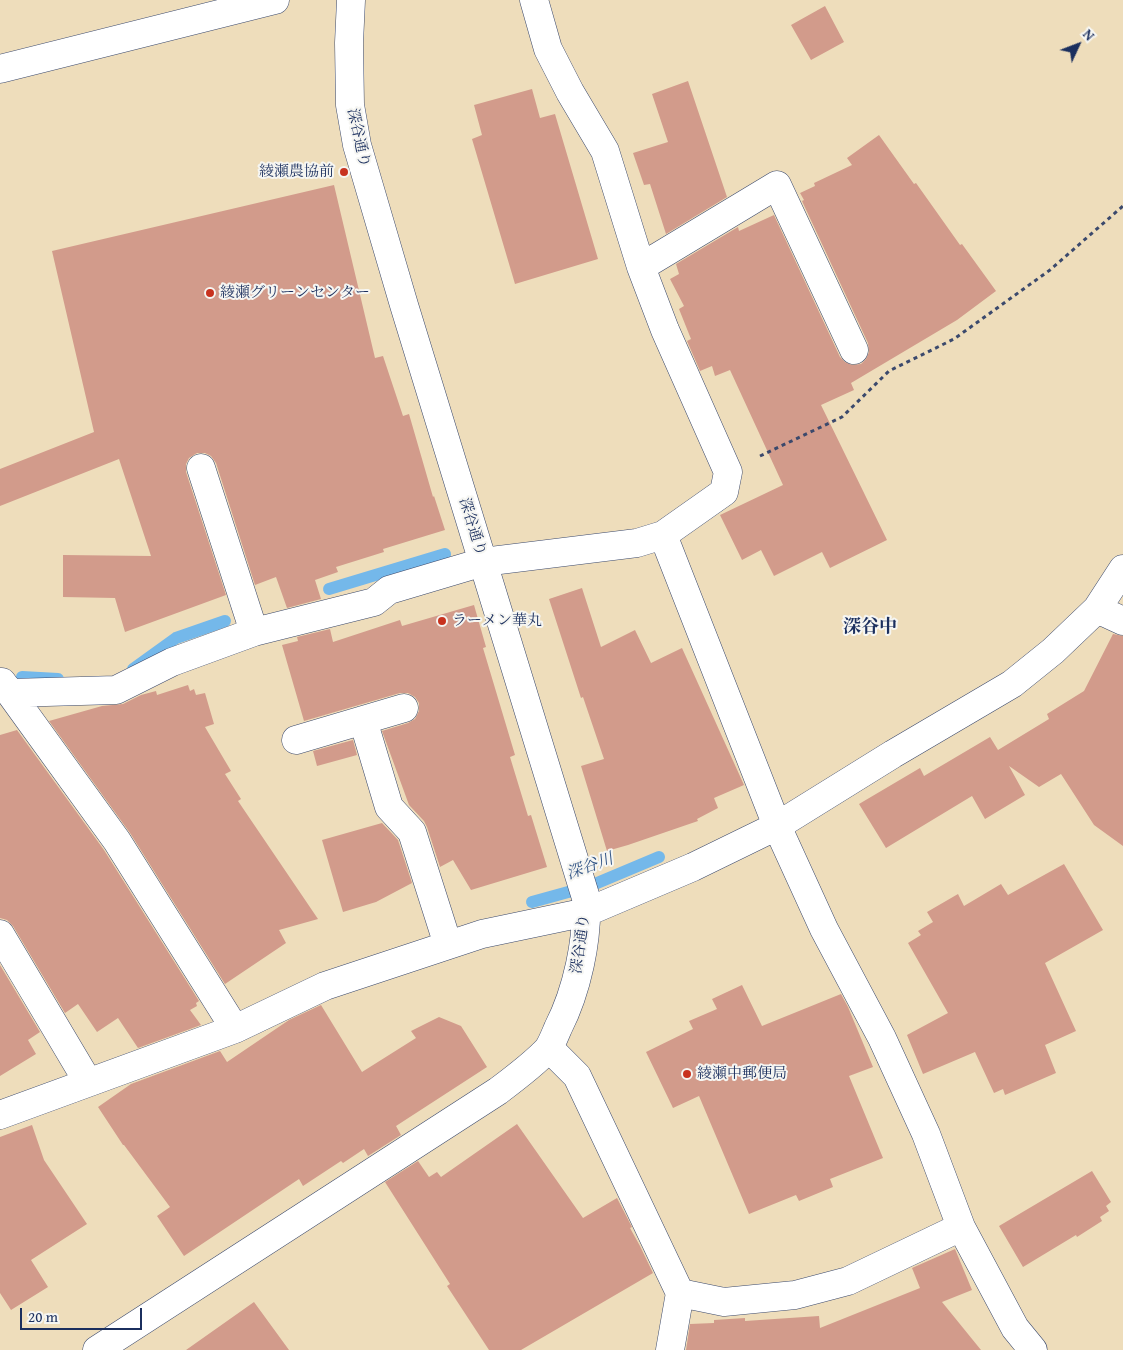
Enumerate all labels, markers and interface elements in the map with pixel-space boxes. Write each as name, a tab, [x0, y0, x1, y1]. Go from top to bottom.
north arrow	[1053, 20, 1103, 70]
text: N	[1078, 25, 1099, 45]
street label: 深谷通り	[343, 107, 373, 169]
place label: 綾瀬農協前	[259, 163, 334, 181]
marker: 綾瀬農協前	[338, 166, 350, 178]
place label: 綾瀬グリーンセンター	[220, 284, 370, 302]
marker: 綾瀬グリーンセンター	[204, 287, 216, 299]
street label: 深谷通り	[455, 496, 489, 558]
place label: ラーメン華丸	[452, 612, 542, 630]
marker: ラーメン華丸	[436, 615, 448, 627]
district label: 深谷中	[843, 616, 897, 638]
water label: 深谷川	[564, 850, 616, 884]
street label: 深谷通り	[568, 913, 594, 975]
place label: 綾瀬中郵便局	[697, 1065, 787, 1083]
marker: 綾瀬中郵便局	[681, 1068, 693, 1080]
scale bar	[22, 1298, 145, 1330]
text: 20 m	[28, 1306, 58, 1327]

